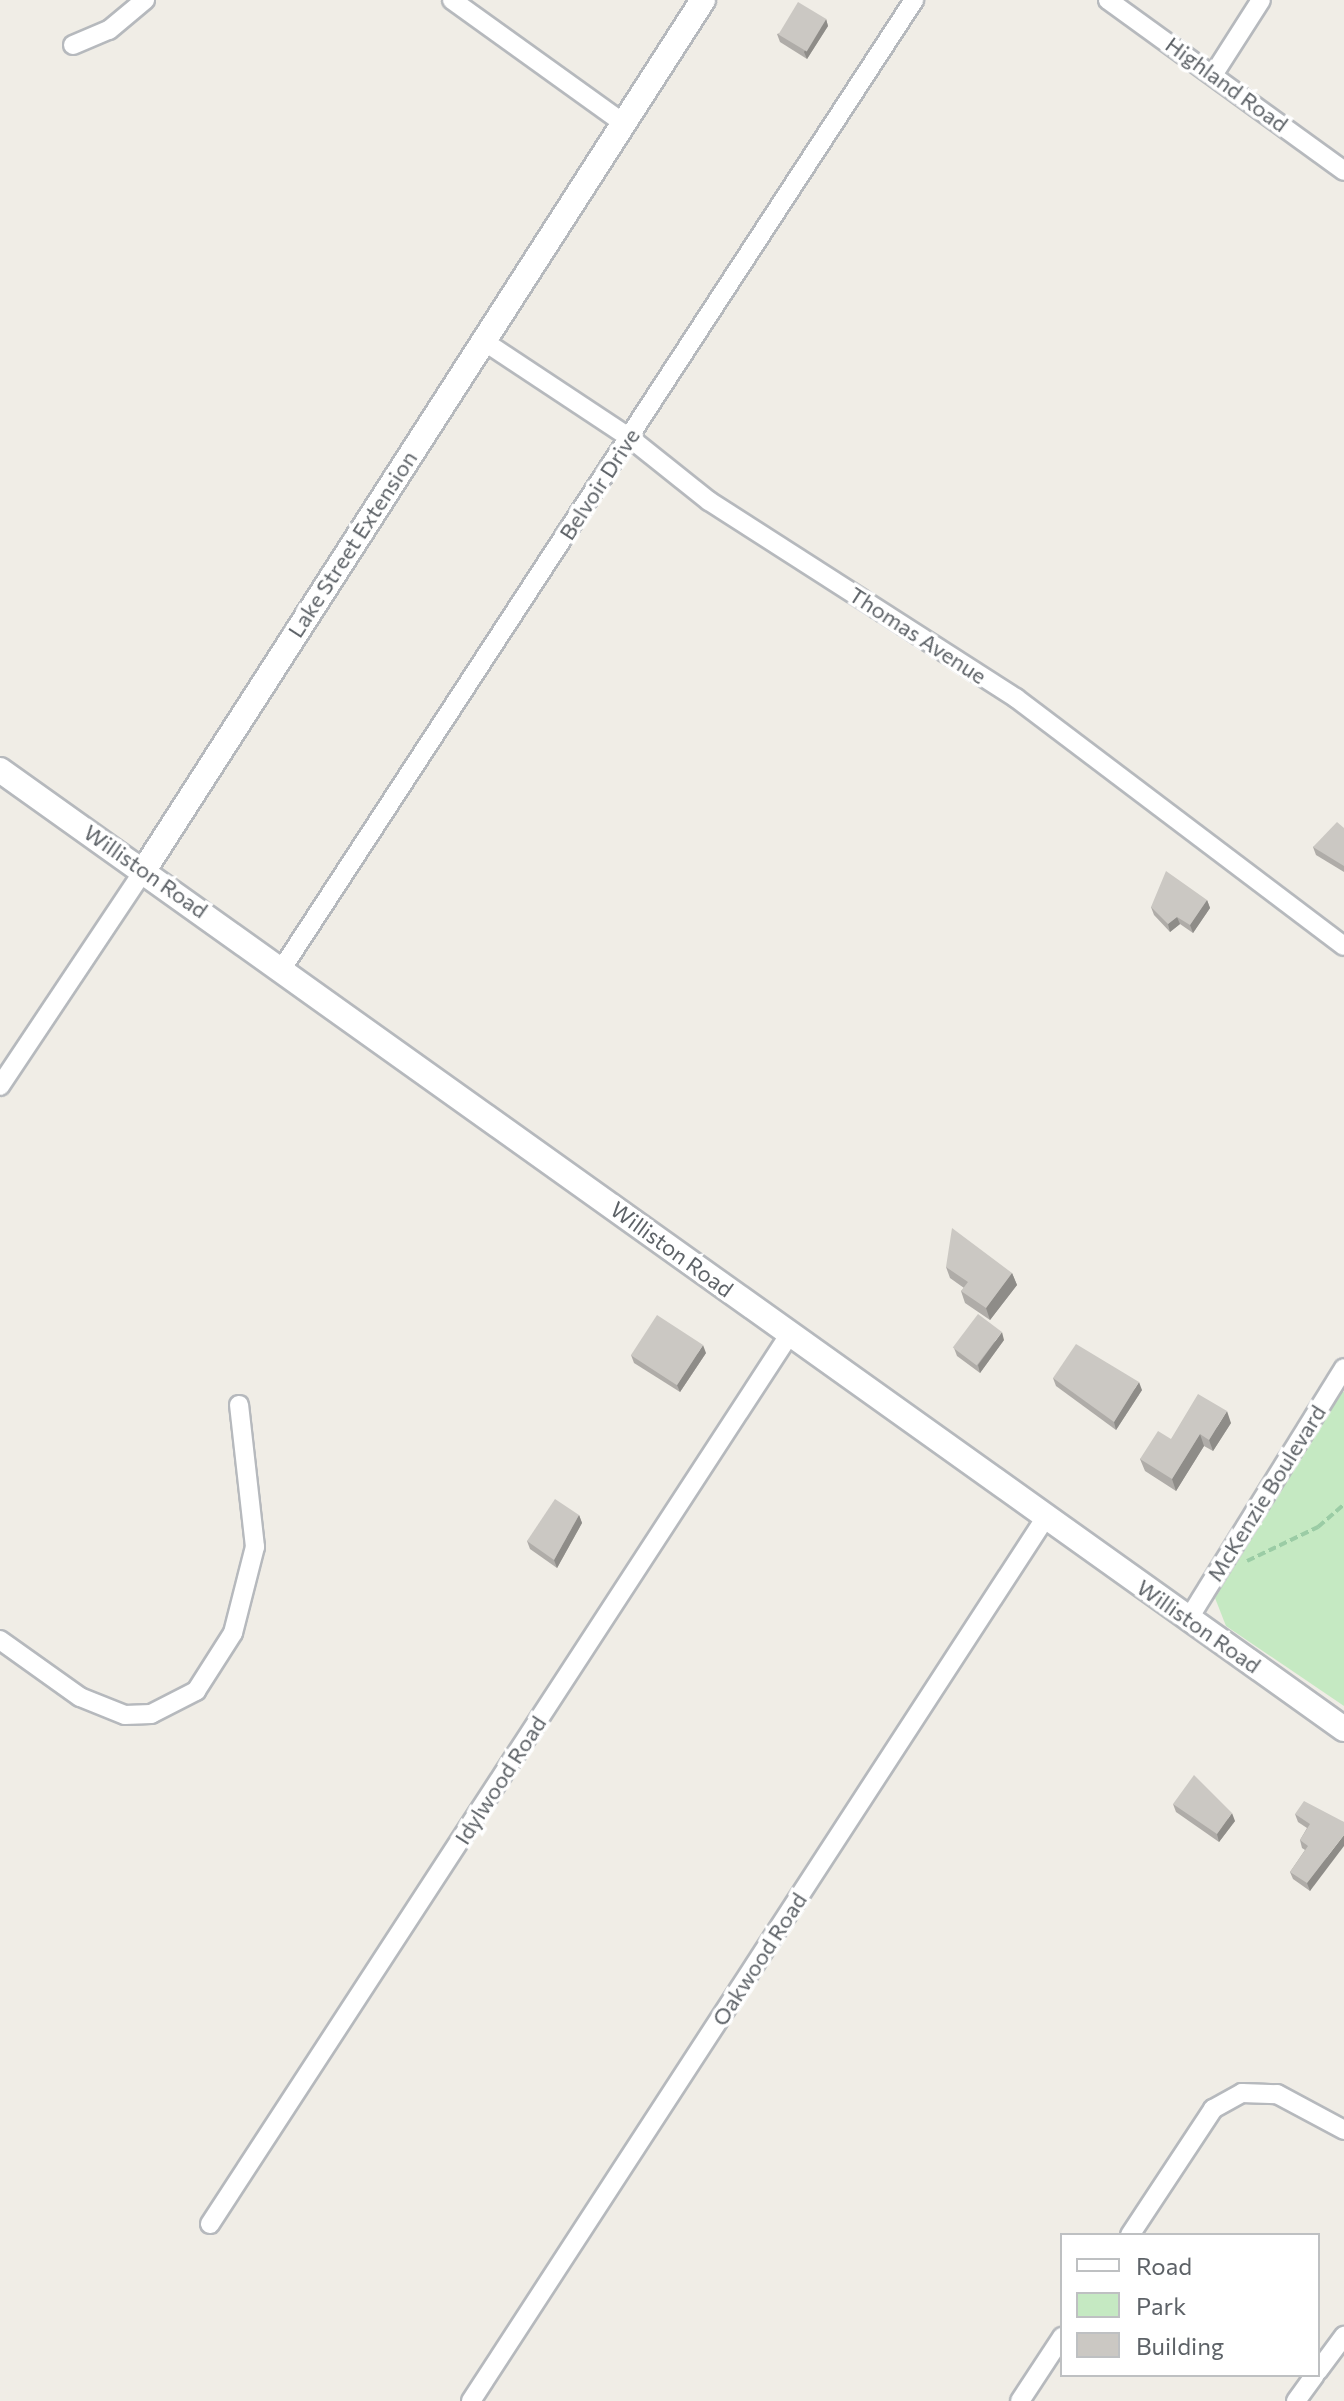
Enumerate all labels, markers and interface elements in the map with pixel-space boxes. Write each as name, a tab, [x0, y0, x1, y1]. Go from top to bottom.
street label: Highland Road	[1161, 31, 1293, 137]
street label: Belvoir Drive	[553, 423, 645, 545]
street label: Lake Street Extension	[282, 446, 422, 642]
street label: Thomas Avenue	[845, 581, 991, 689]
street label: Williston Road	[79, 819, 213, 923]
street label: Williston Road	[606, 1196, 738, 1302]
street label: McKenzie Boulevard	[1201, 1400, 1331, 1586]
street label: Williston Road	[1132, 1574, 1266, 1678]
street label: Idylwood Road	[449, 1711, 551, 1849]
street label: Oakwood Road	[706, 1888, 812, 2030]
legend	[1060, 2233, 1320, 2377]
text: Road	[1136, 2251, 1192, 2280]
text: Park	[1136, 2291, 1186, 2320]
text: Building	[1136, 2331, 1224, 2360]

